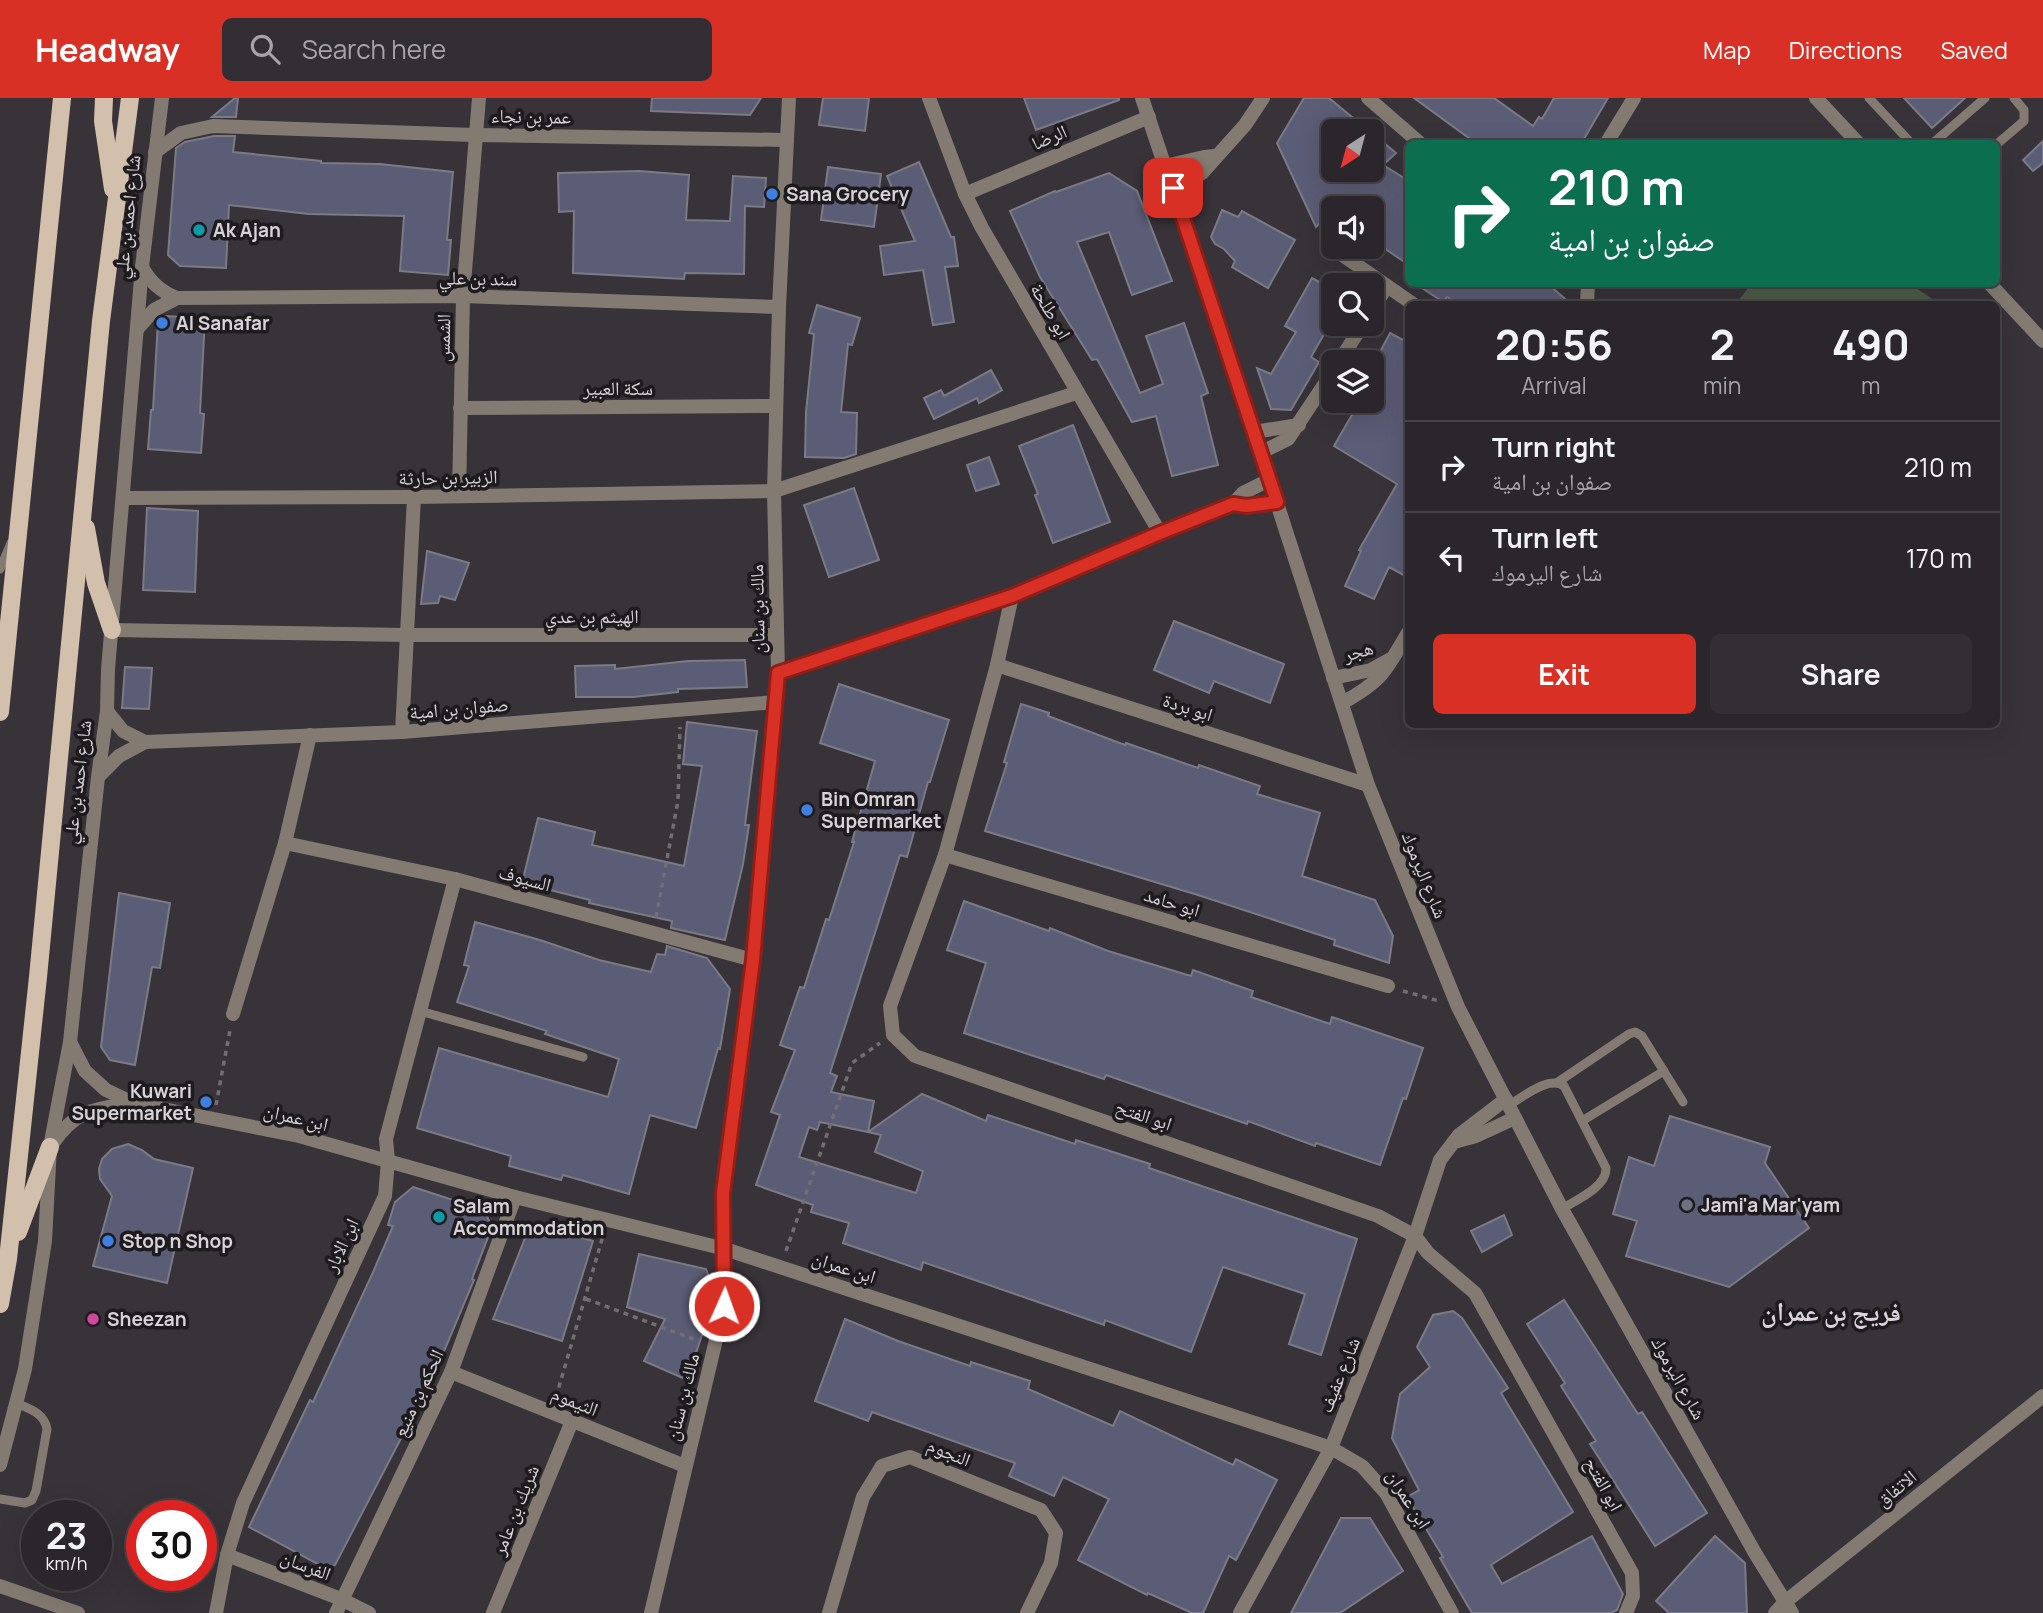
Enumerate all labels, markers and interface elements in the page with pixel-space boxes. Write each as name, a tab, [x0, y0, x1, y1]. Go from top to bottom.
search box	[222, 18, 712, 81]
text: Headway	[35, 27, 180, 72]
icon: search	[246, 30, 284, 68]
text: Search here	[302, 31, 446, 67]
text: Map	[1703, 33, 1751, 66]
text: Directions	[1789, 33, 1902, 66]
text: Saved	[1940, 33, 2008, 66]
street label: عمر بن نجاء	[491, 102, 572, 130]
street label: الرضا	[1027, 118, 1071, 156]
north arrow	[1321, 119, 1384, 182]
map controls	[1321, 119, 1384, 413]
text: 210 m	[1548, 153, 1685, 220]
street label: شارع احمد بن علي	[108, 154, 149, 281]
pin	[1143, 158, 1203, 218]
icon: right	[1433, 168, 1524, 259]
icon: arrive	[1154, 169, 1192, 207]
place label: Sana Grocery	[786, 181, 909, 207]
marker: Sana Grocery	[764, 186, 780, 202]
button: sound	[1321, 196, 1384, 259]
place label: Ak Ajan	[213, 217, 281, 243]
text: صفوان بن امية	[1548, 217, 1715, 261]
marker: Ak Ajan	[191, 222, 207, 238]
street label: سند بن علي	[439, 264, 517, 295]
button: search	[1321, 273, 1384, 336]
street label: ابو طلحة	[1025, 278, 1077, 344]
place label: Al Sanafar	[176, 310, 270, 336]
street label: الشمس	[430, 314, 456, 362]
marker: Al Sanafar	[154, 315, 170, 331]
text: 20:56	[1495, 315, 1613, 373]
text: 2	[1710, 315, 1735, 373]
text: 490	[1832, 315, 1910, 373]
button: layers	[1321, 350, 1384, 413]
text: Arrival	[1521, 369, 1587, 401]
text: min	[1703, 369, 1742, 401]
text: m	[1861, 369, 1881, 401]
street label: سكة العبير	[582, 375, 653, 401]
text: Turn right	[1492, 429, 1616, 465]
icon: right	[1433, 448, 1471, 486]
text: 210 m	[1904, 449, 1972, 485]
street label: الزبير بن حارثة	[398, 463, 498, 491]
text: صفوان بن امية	[1492, 465, 1612, 497]
text: Turn left	[1492, 520, 1599, 556]
icon: left	[1433, 539, 1471, 577]
text: 170 m	[1906, 540, 1972, 576]
text: شارع اليرموك	[1492, 556, 1602, 588]
street label: مالك بن سنان	[743, 564, 771, 654]
street label: الهيثم بن عدي	[545, 603, 639, 632]
street label: هجر	[1339, 634, 1376, 668]
button: Exit	[1433, 634, 1696, 714]
button: Share	[1710, 634, 1972, 714]
street label: ابو بردة	[1160, 687, 1216, 727]
street label: صفوان بن امية	[408, 691, 510, 725]
street label: شارع احمد بن علي	[57, 719, 100, 846]
place label: Bin Omran Supermarket	[821, 786, 941, 834]
marker: Bin Omran Supermarket	[799, 802, 815, 818]
street label: شارع اليرموك	[1396, 828, 1454, 922]
street label: السيوف	[496, 859, 554, 897]
street label: ابو حامد	[1141, 881, 1203, 923]
place label: Kuwari Supermarket	[72, 1078, 192, 1126]
street label: ابو الفتح	[1112, 1093, 1176, 1137]
marker: Kuwari Supermarket	[198, 1094, 214, 1110]
street label: ابن عمران	[261, 1097, 331, 1137]
place label: Jami'a Mar'yam	[1701, 1192, 1840, 1218]
place label: Salam Accommodation	[453, 1193, 604, 1241]
marker: Jami'a Mar'yam	[1679, 1197, 1695, 1213]
marker: Salam Accommodation	[431, 1209, 447, 1225]
street label: ابن الابار	[317, 1214, 365, 1277]
place label: Stop n Shop	[122, 1228, 233, 1254]
marker: Stop n Shop	[100, 1233, 116, 1249]
street label: ابن عمران	[809, 1245, 879, 1289]
position arrow	[687, 1269, 761, 1343]
district label: فريج بن عمران	[1761, 1293, 1901, 1329]
place label: Sheezan	[107, 1306, 187, 1332]
marker: Sheezan	[85, 1311, 101, 1327]
street label: شارع اليرموك	[1646, 1332, 1712, 1424]
street label: شارع عفيف	[1312, 1333, 1366, 1417]
street label: الحكم بن منيع	[386, 1345, 450, 1441]
street label: مالك بن سنان	[659, 1350, 705, 1444]
street label: الثيموم	[547, 1380, 602, 1423]
street label: النجوم	[923, 1432, 975, 1473]
street label: ابو الفتح	[1579, 1452, 1629, 1516]
street label: شريك بن عامر	[485, 1461, 545, 1560]
street label: ابن عمران	[1381, 1464, 1437, 1534]
street label: الاتفاق	[1870, 1464, 1922, 1512]
speed limit sign: 30	[126, 1500, 217, 1591]
text: 23	[46, 1512, 87, 1560]
street label: الفرسان	[277, 1544, 335, 1586]
text: km/h	[46, 1551, 87, 1575]

